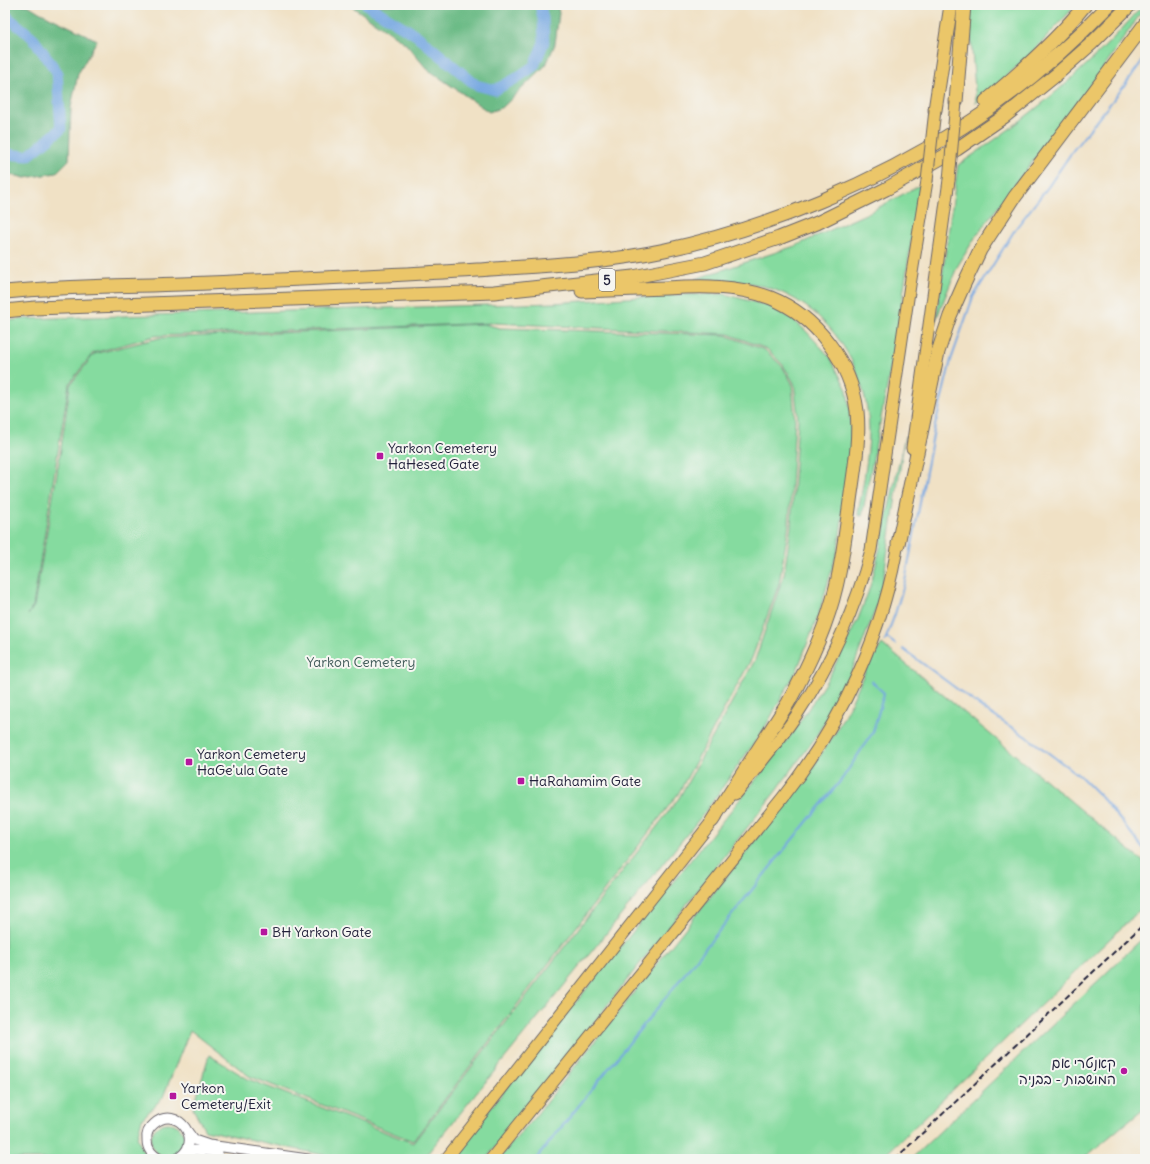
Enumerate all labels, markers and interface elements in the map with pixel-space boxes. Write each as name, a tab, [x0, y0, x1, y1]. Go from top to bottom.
road number: 5	[599, 269, 615, 291]
place label: Yarkon Cemetery HaHesed Gate	[388, 439, 497, 473]
marker: Yarkon Cemetery HaHesed Gate	[375, 451, 385, 461]
park label: Yarkon Cemetery	[307, 653, 415, 671]
place label: Yarkon Cemetery HaGe'ula Gate	[197, 745, 306, 779]
marker: Yarkon Cemetery HaGe'ula Gate	[184, 757, 194, 767]
place label: HaRahamim Gate	[529, 772, 641, 790]
marker: HaRahamim Gate	[516, 776, 526, 786]
place label: BH Yarkon Gate	[272, 923, 372, 941]
marker: BH Yarkon Gate	[259, 927, 269, 937]
place label: קאנטרי אם המושבות - בבניה	[1019, 1054, 1116, 1088]
marker: קאנטרי אם המושבות - בבניה	[1119, 1066, 1129, 1076]
place label: Yarkon Cemetery/Exit	[181, 1079, 271, 1113]
marker: Yarkon Cemetery/Exit	[168, 1091, 178, 1101]

